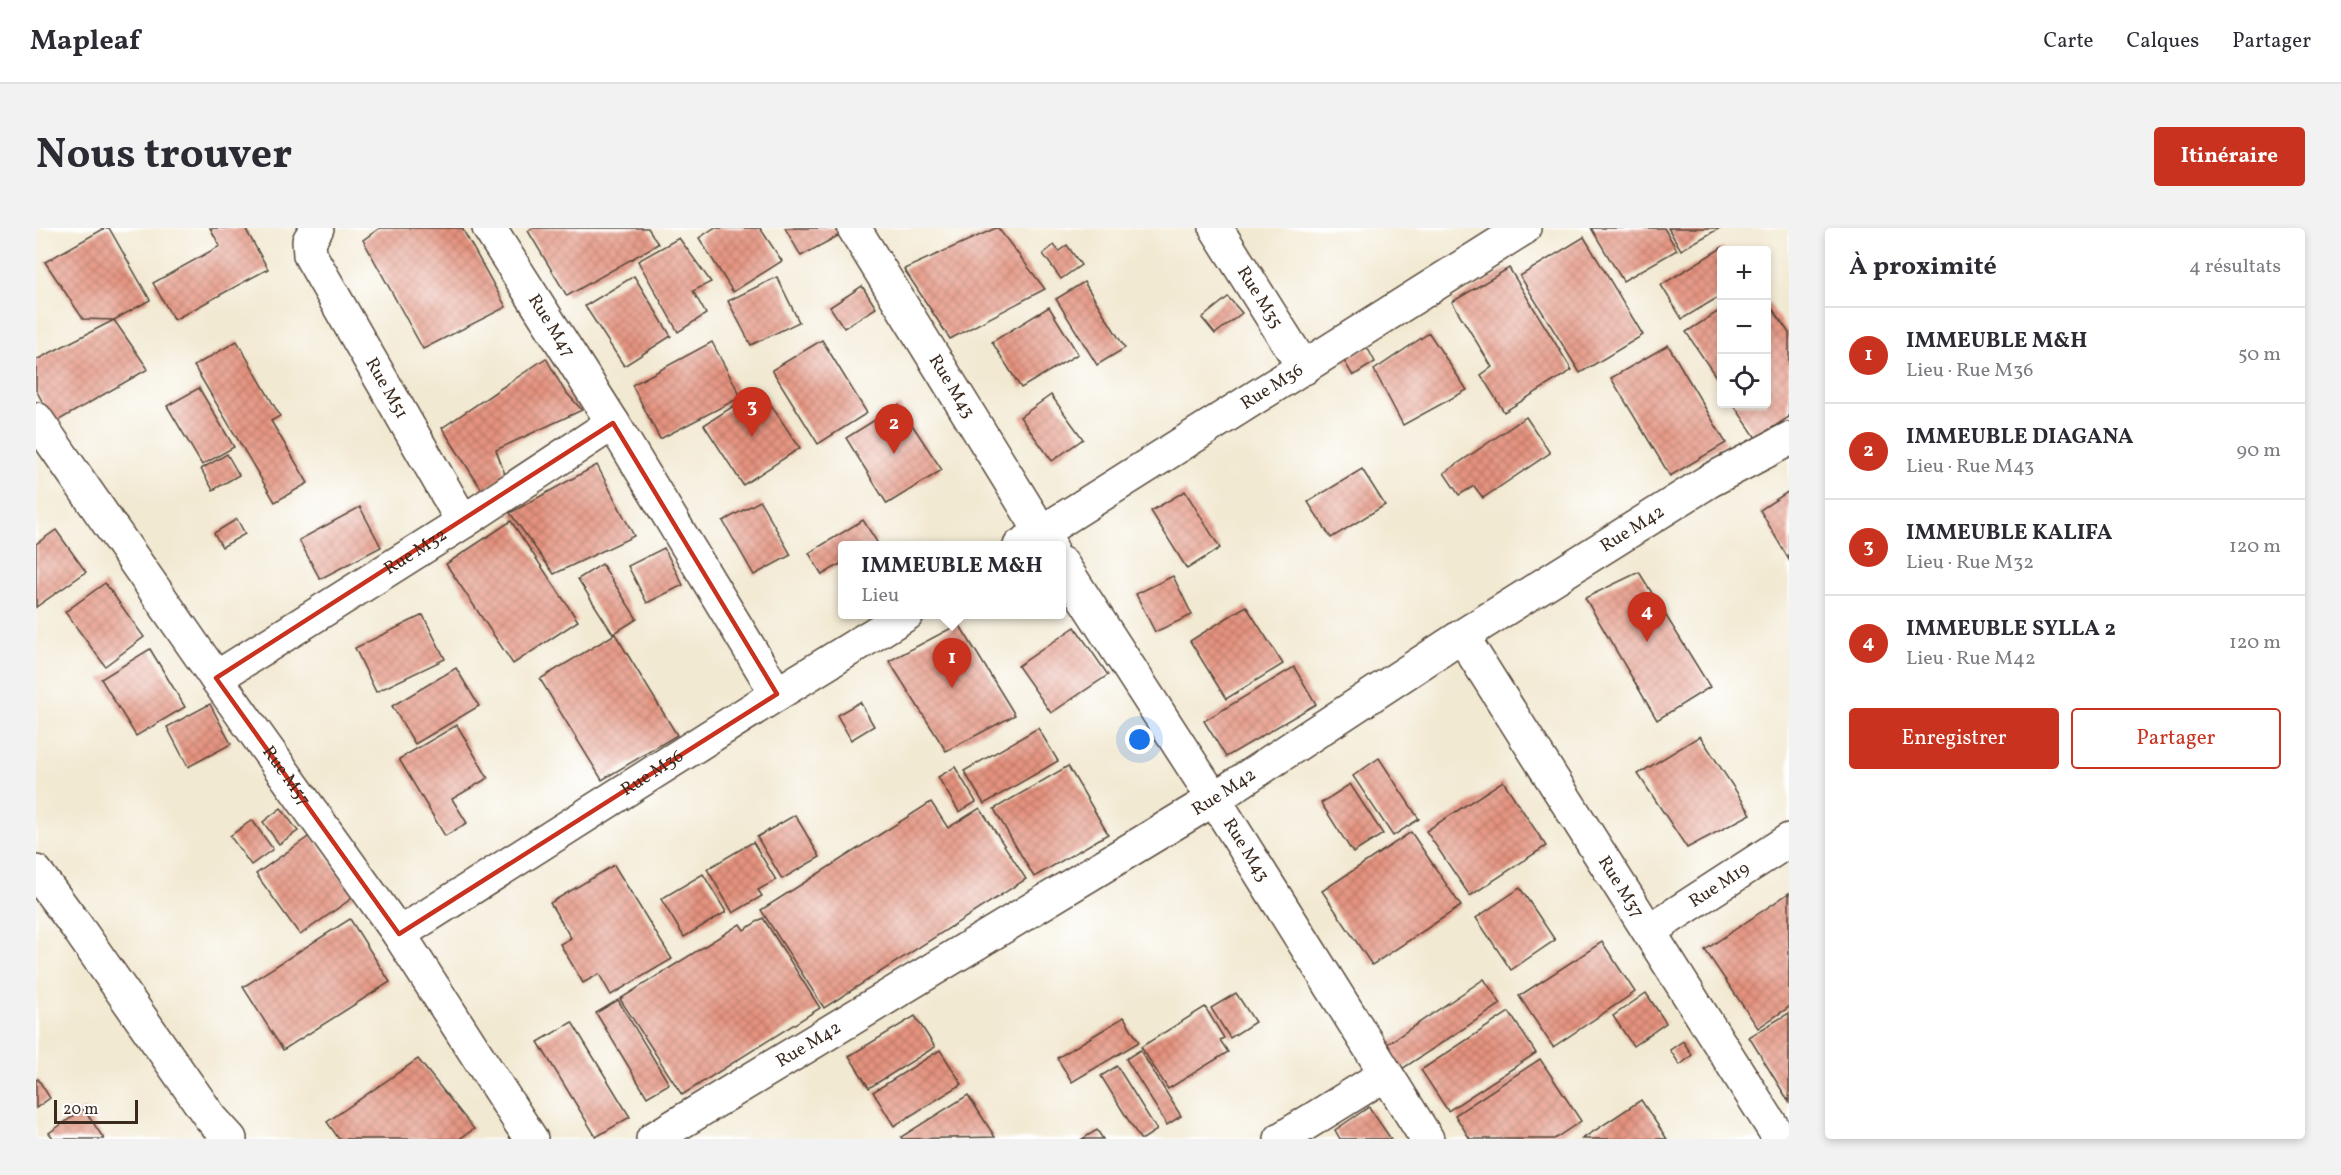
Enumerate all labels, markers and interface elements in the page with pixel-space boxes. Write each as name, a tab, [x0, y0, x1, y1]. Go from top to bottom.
text: Mapleaf	[30, 22, 140, 61]
text: Carte	[2043, 27, 2094, 56]
text: Calques	[2127, 27, 2199, 56]
text: Partager	[2232, 27, 2311, 56]
text: Nous trouver	[36, 127, 292, 186]
button: Itinéraire	[2154, 127, 2305, 186]
map controls	[1717, 246, 1771, 408]
button: +	[1717, 246, 1771, 300]
text: À proximité	[1849, 249, 1997, 285]
text: 4 résultats	[2189, 253, 2281, 281]
street label: Rue M35	[1231, 261, 1289, 333]
street label: Rue M47	[522, 289, 581, 362]
button: −	[1717, 300, 1771, 354]
text: IMMEUBLE M&H	[1906, 326, 2087, 357]
text: 1	[1864, 341, 1873, 369]
text: 50 m	[2238, 341, 2281, 369]
street label: Rue M43	[922, 350, 981, 423]
street label: Rue M51	[359, 353, 414, 424]
button: locate	[1717, 354, 1771, 408]
text: Lieu · Rue M36	[1906, 357, 2033, 385]
street label: Rue M36	[1236, 358, 1308, 416]
pin: 3	[732, 388, 772, 437]
pin: 2	[874, 404, 914, 454]
text: IMMEUBLE DIAGANA	[1906, 422, 2133, 453]
text: 2	[1863, 437, 1874, 465]
text: 90 m	[2237, 437, 2281, 465]
text: Lieu · Rue M43	[1906, 453, 2034, 481]
street label: Rue M42	[1595, 499, 1670, 559]
text: IMMEUBLE KALIFA	[1906, 518, 2112, 549]
street label: Rue M32	[379, 523, 452, 581]
text: 3	[1863, 533, 1874, 561]
text: 120 m	[2229, 533, 2281, 561]
popup	[838, 541, 1066, 619]
text: Lieu · Rue M32	[1906, 549, 2034, 577]
text: IMMEUBLE M&H	[861, 551, 1043, 582]
text: Lieu	[861, 582, 899, 610]
pin: 4	[1628, 592, 1666, 642]
text: IMMEUBLE SYLLA 2	[1906, 614, 2116, 645]
text: 4	[1862, 629, 1875, 657]
text: 120 m	[2229, 629, 2281, 657]
pin: 1	[932, 638, 972, 688]
text: Lieu · Rue M42	[1906, 645, 2036, 673]
button: Enregistrer	[1849, 708, 2059, 769]
button: Partager	[2071, 708, 2281, 769]
your location	[1125, 725, 1154, 754]
street label: Rue M57	[256, 741, 316, 811]
street label: Rue M36	[616, 744, 688, 802]
street label: Rue M42	[1187, 762, 1261, 822]
street label: Rue M43	[1217, 813, 1275, 887]
street label: Rue M37	[1592, 851, 1650, 923]
street label: Rue M19	[1684, 856, 1755, 914]
street label: Rue M42	[771, 1015, 846, 1074]
scale bar	[54, 1097, 138, 1124]
text: 20 m	[63, 1099, 98, 1121]

